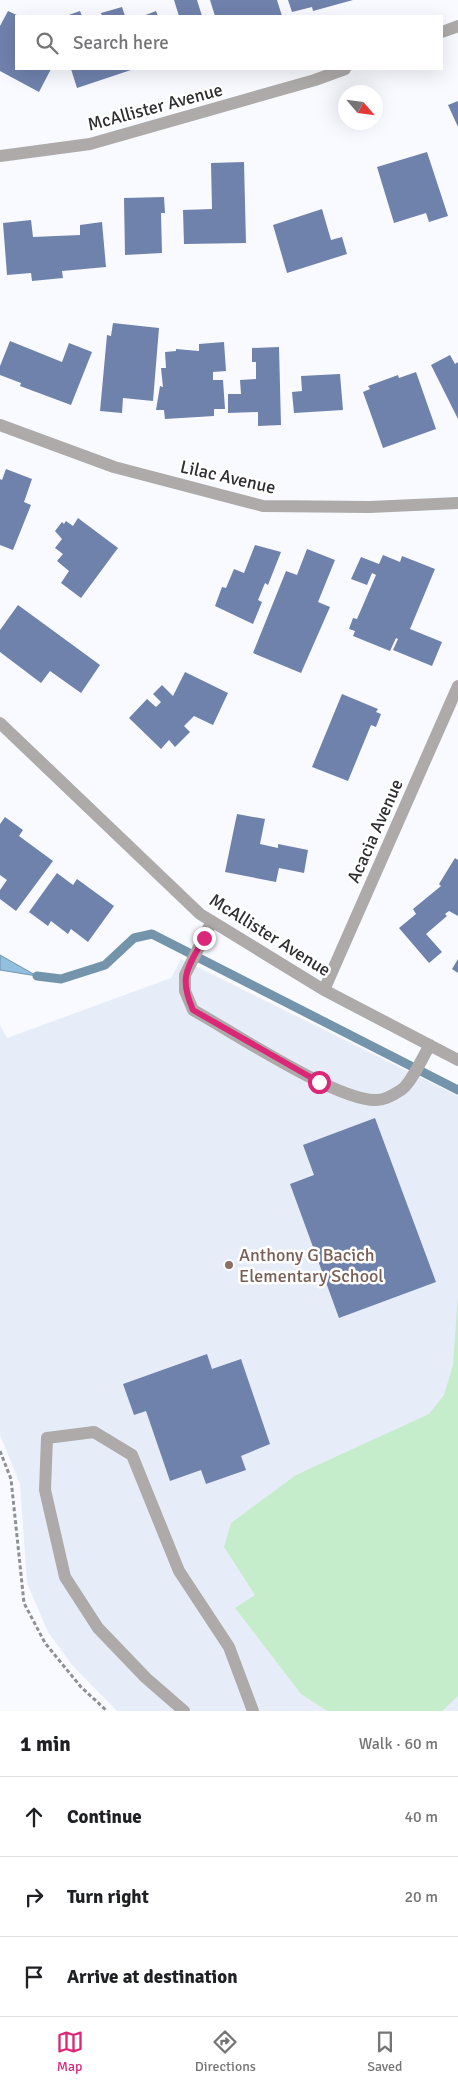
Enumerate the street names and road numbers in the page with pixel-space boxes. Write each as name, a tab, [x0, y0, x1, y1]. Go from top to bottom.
street label: McAllister Avenue	[85, 78, 225, 136]
street label: Lilac Avenue	[178, 455, 278, 499]
street label: Acacia Avenue	[342, 776, 408, 886]
street label: McAllister Avenue	[205, 889, 335, 981]

